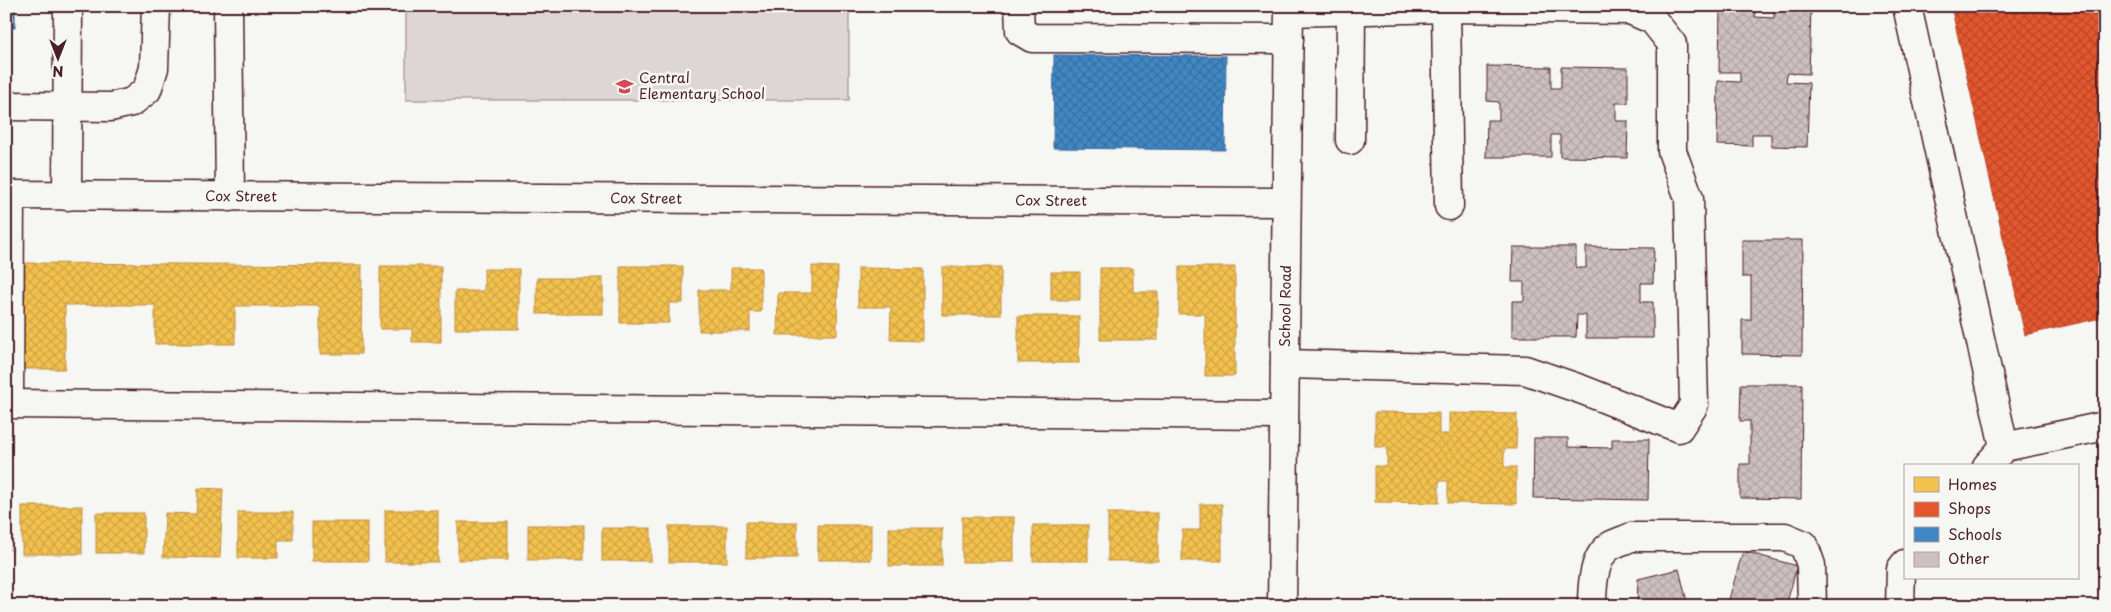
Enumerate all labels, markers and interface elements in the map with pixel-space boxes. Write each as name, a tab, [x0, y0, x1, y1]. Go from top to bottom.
north arrow	[32, 32, 82, 82]
text: N	[52, 61, 64, 82]
place label: Central Elementary School	[639, 67, 765, 104]
school or university icon: Central Elementary School	[615, 76, 635, 96]
street label: Cox Street	[205, 185, 277, 206]
street label: Cox Street	[610, 187, 682, 209]
street label: Cox Street	[1015, 190, 1087, 211]
street label: School Road	[1274, 265, 1296, 347]
legend	[1904, 464, 2078, 580]
text: Homes	[1948, 472, 1997, 495]
text: Shops	[1948, 496, 1991, 519]
text: Schools	[1948, 522, 2002, 545]
text: Other	[1948, 546, 1989, 569]

